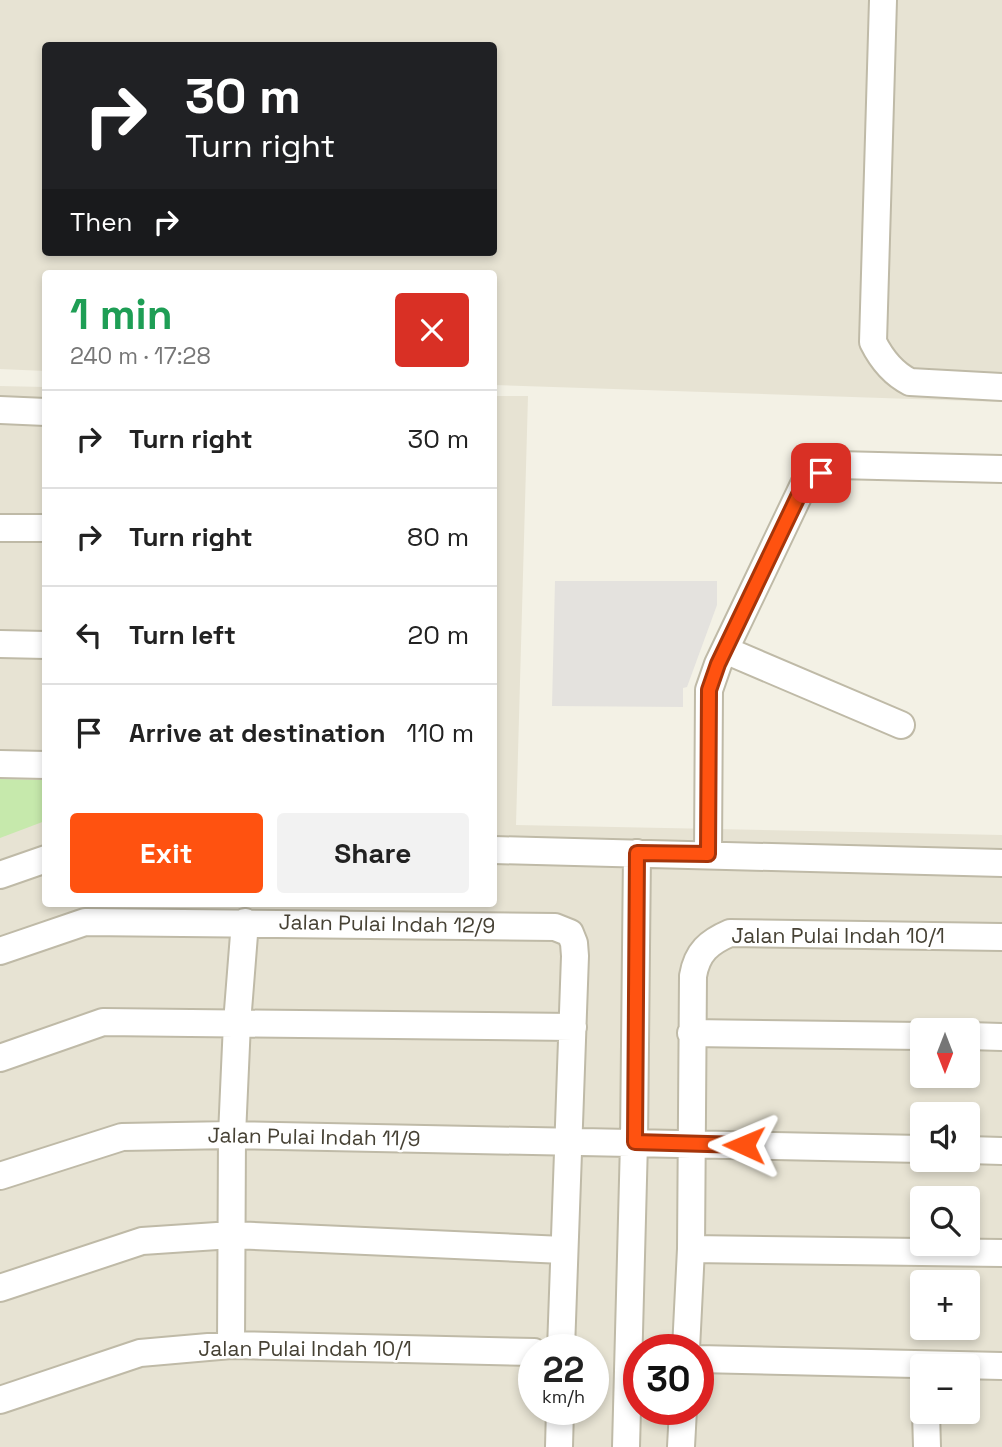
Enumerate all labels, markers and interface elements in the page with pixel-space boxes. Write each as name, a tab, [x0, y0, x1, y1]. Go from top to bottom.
text: 30 m	[185, 65, 301, 127]
icon: right	[70, 70, 161, 161]
text: Turn right	[185, 126, 335, 166]
icon: right	[147, 203, 185, 241]
text: Then	[70, 205, 133, 239]
text: 1 min	[70, 288, 173, 341]
button: close	[395, 293, 469, 367]
text: 240 m · 17:28	[70, 341, 211, 371]
icon: right	[70, 420, 108, 458]
text: Turn right	[129, 422, 253, 456]
text: 30 m	[408, 422, 469, 456]
pin	[791, 443, 851, 503]
icon: arrive	[802, 454, 840, 492]
icon: right	[70, 518, 108, 556]
text: Turn right	[129, 520, 253, 554]
text: 80 m	[407, 520, 469, 554]
icon: left	[70, 616, 108, 654]
text: Turn left	[129, 618, 236, 652]
text: 20 m	[408, 618, 469, 652]
icon: arrive	[70, 714, 108, 752]
text: Arrive at destination	[129, 716, 386, 750]
text: 110 m	[407, 716, 474, 750]
button: Exit	[70, 813, 263, 893]
button: Share	[277, 813, 469, 893]
street label: Jalan Pulai Indah 12/9	[278, 908, 496, 939]
street label: Jalan Pulai Indah 10/1	[731, 922, 945, 949]
north arrow	[910, 1018, 980, 1088]
map controls	[910, 1018, 980, 1424]
button: sound	[910, 1102, 980, 1172]
position arrow	[707, 1108, 781, 1182]
street label: Jalan Pulai Indah 11/9	[207, 1121, 421, 1152]
button: search	[910, 1186, 980, 1256]
button: +	[910, 1270, 980, 1340]
speed limit sign: 30	[623, 1334, 714, 1425]
street label: Jalan Pulai Indah 10/1	[198, 1335, 412, 1362]
text: 22	[543, 1348, 584, 1392]
button: −	[910, 1354, 980, 1424]
text: km/h	[542, 1385, 585, 1408]

